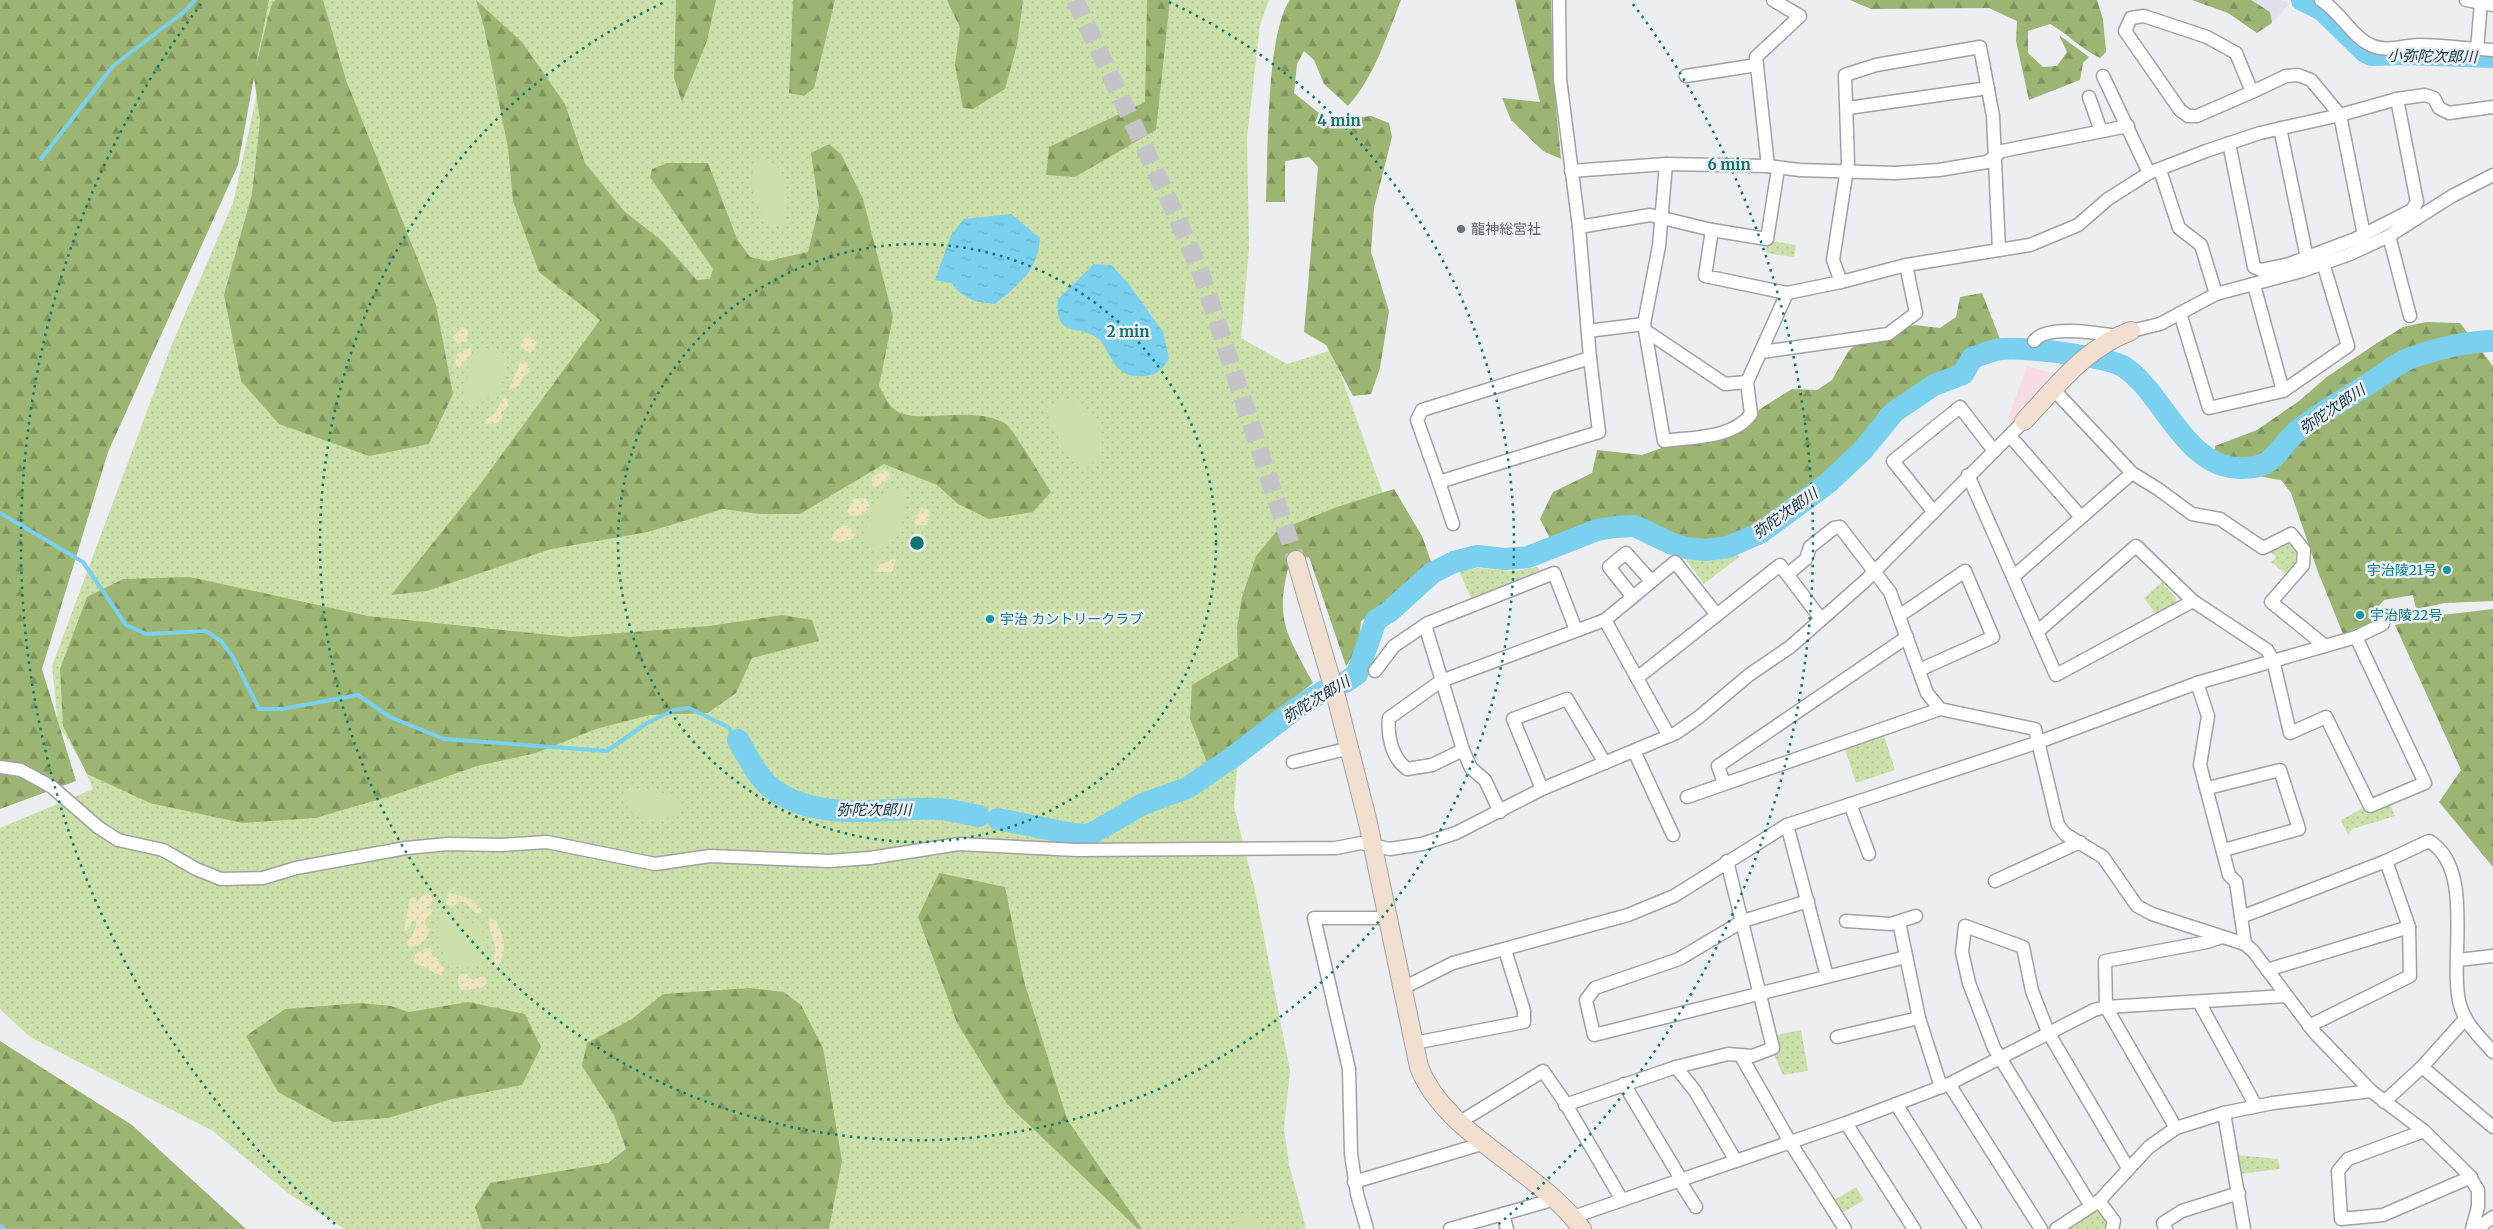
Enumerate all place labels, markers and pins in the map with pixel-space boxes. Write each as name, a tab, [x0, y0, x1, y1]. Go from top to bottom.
place label: 龍神総宮社	[1471, 220, 1541, 238]
marker: 龍神総宮社	[1455, 223, 1467, 235]
centre of rings	[908, 534, 926, 552]
place label: 宇治陵21号	[2367, 561, 2437, 579]
marker: 宇治陵21号	[2441, 564, 2453, 576]
place label: 宇治陵22号	[2370, 606, 2442, 624]
marker: 宇治陵22号	[2354, 609, 2366, 621]
place label: 宇治 カントリークラブ	[1000, 610, 1143, 628]
marker: 宇治 カントリークラブ	[984, 613, 996, 625]

